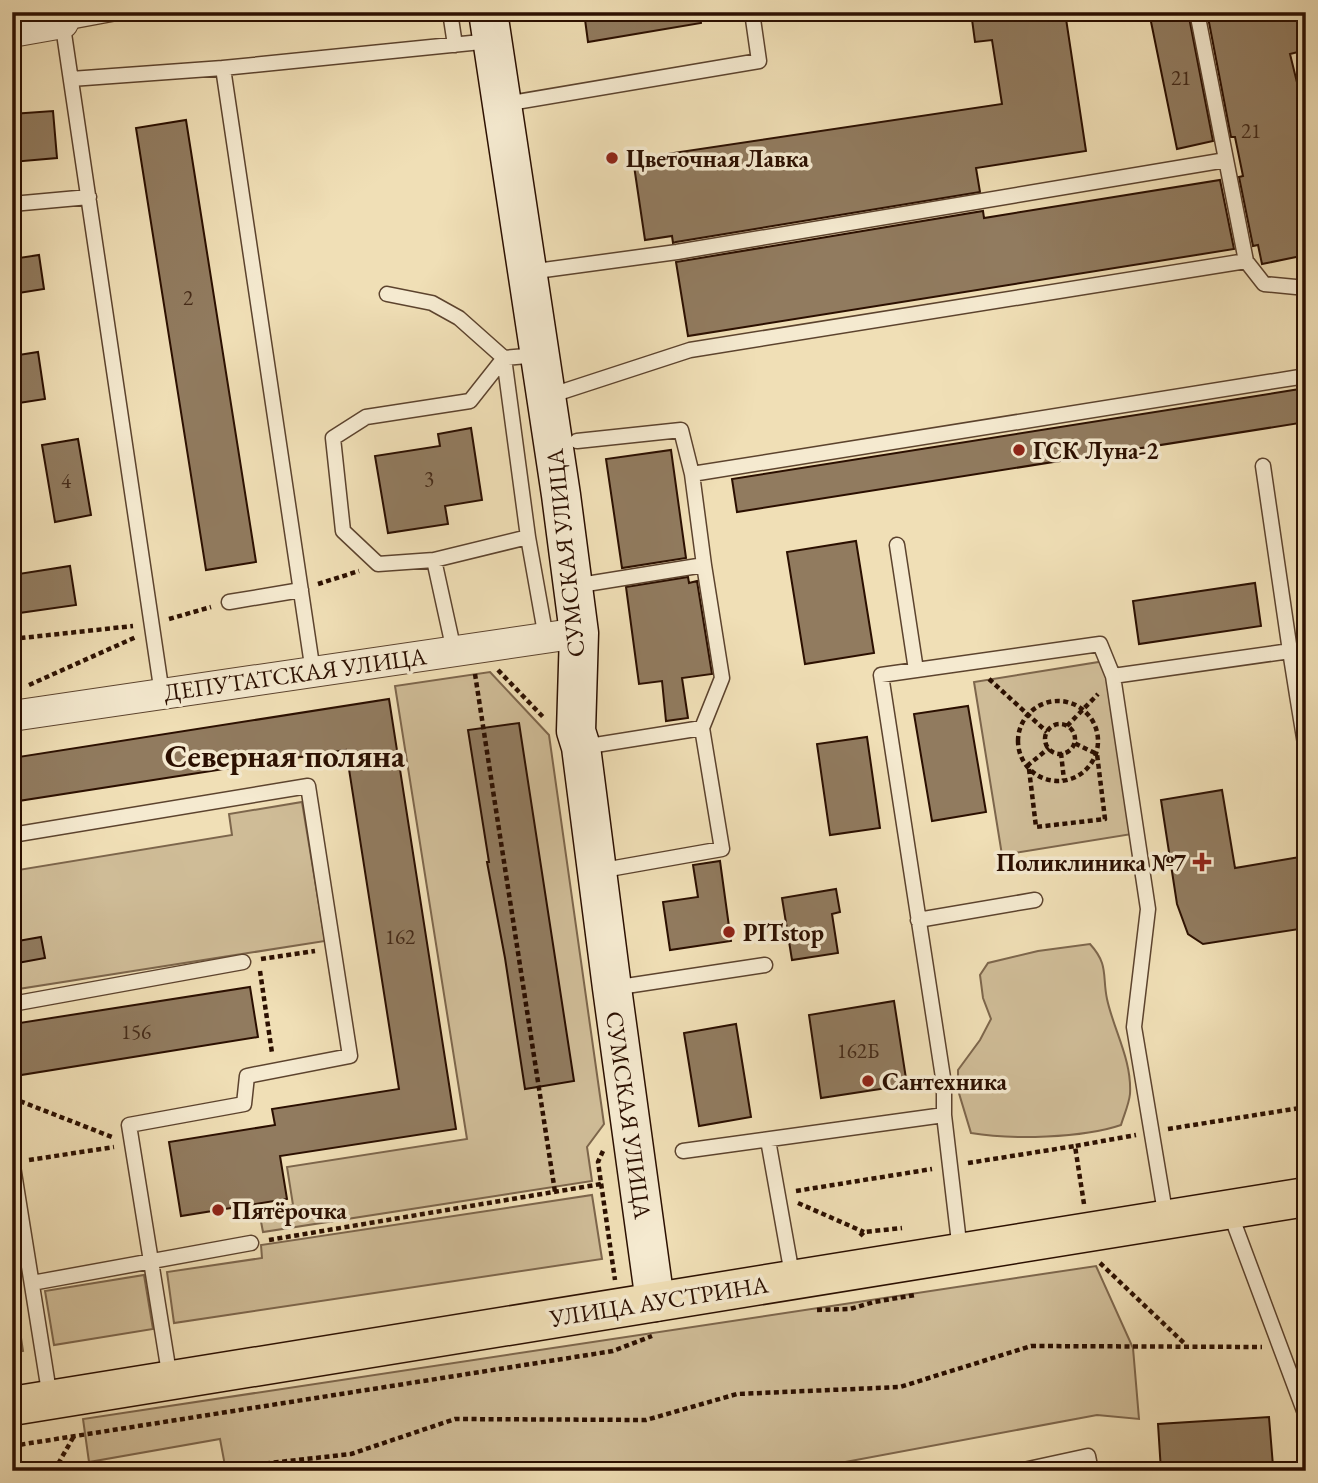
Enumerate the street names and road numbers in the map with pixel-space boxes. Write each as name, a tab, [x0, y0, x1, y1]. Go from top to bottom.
street label: СУМСКАЯ УЛИЦА	[539, 447, 591, 659]
street label: ДЕПУТАТСКАЯ УЛИЦА	[162, 640, 429, 708]
street label: СУМСКАЯ УЛИЦА	[599, 1009, 659, 1221]
street label: УЛИЦА АУСТРИНА	[546, 1268, 771, 1334]

